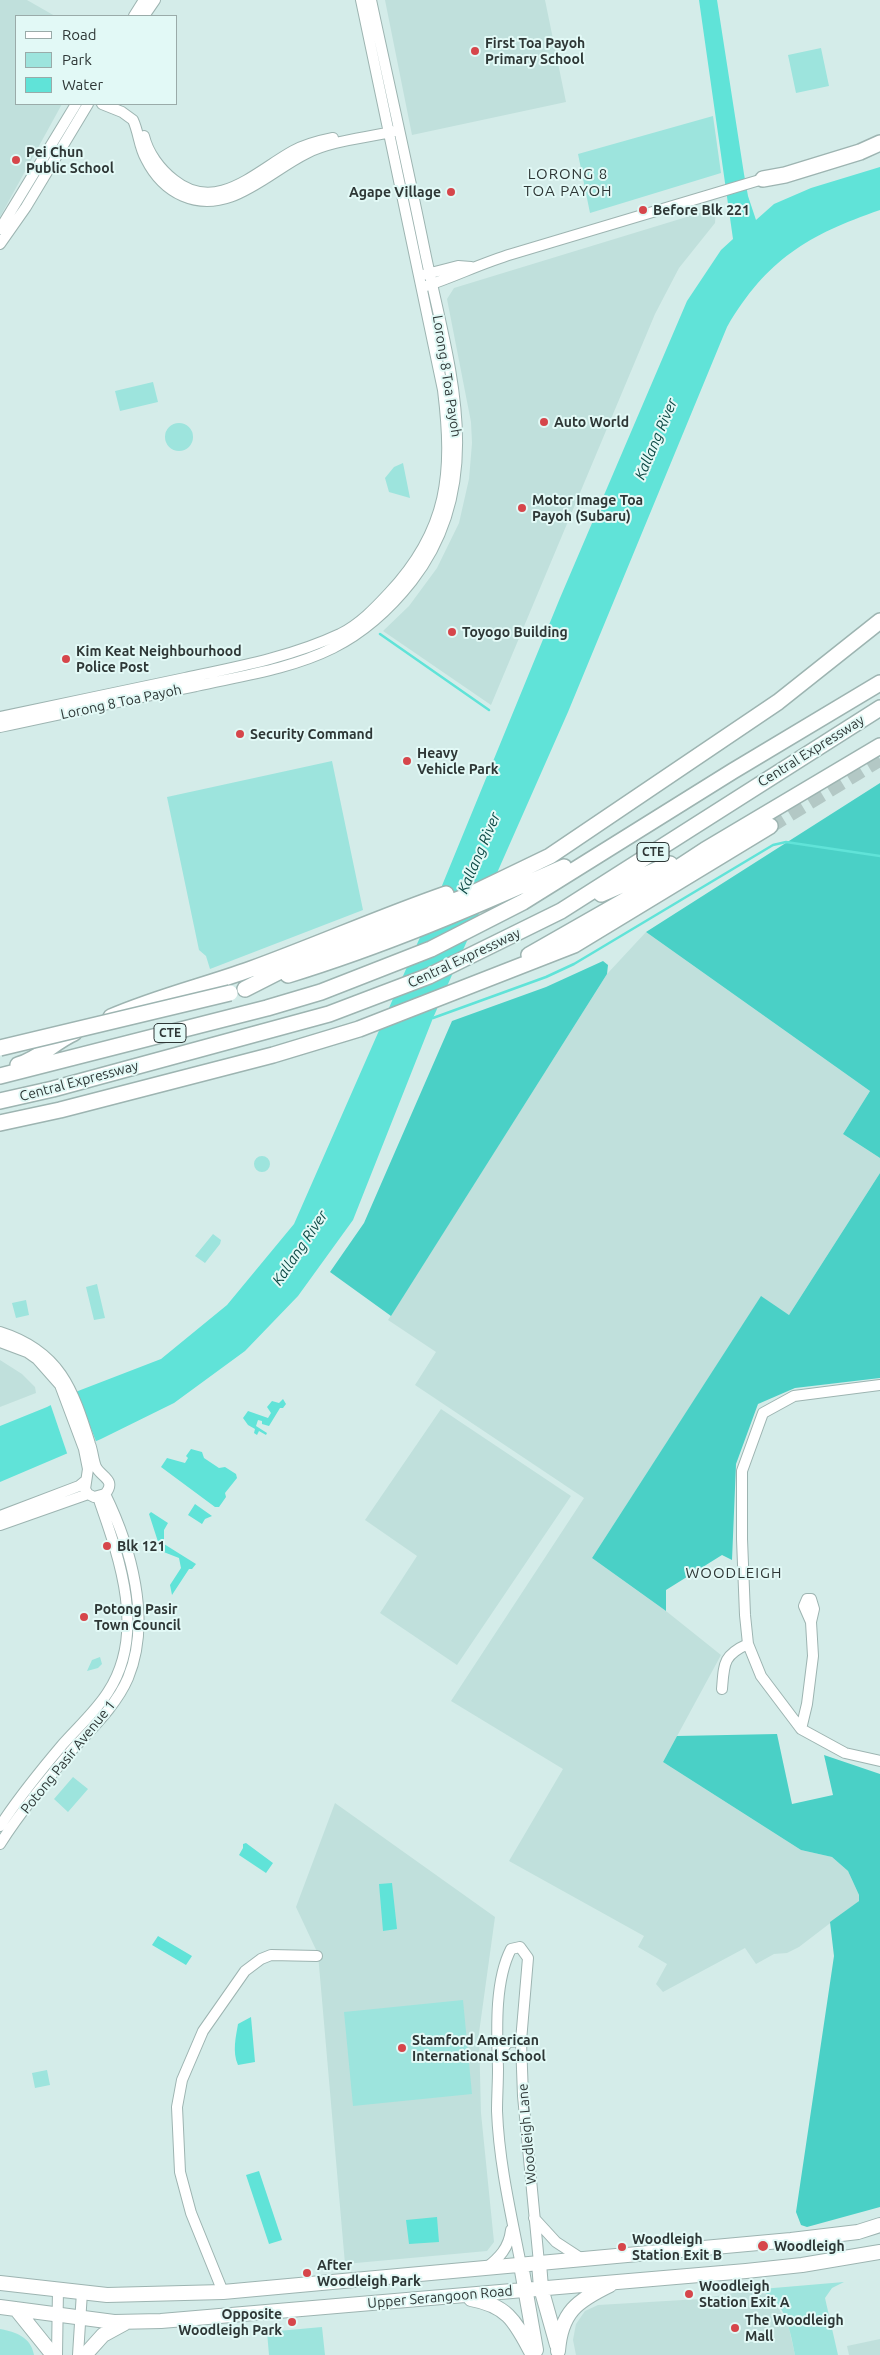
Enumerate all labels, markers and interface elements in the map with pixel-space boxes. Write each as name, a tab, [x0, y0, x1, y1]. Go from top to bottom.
legend	[15, 15, 178, 105]
text: Road	[62, 26, 97, 43]
place label: First Toa Payoh Primary School	[485, 35, 585, 68]
marker: First Toa Payoh Primary School	[469, 45, 481, 57]
text: Park	[62, 51, 92, 68]
text: Water	[62, 76, 103, 93]
place label: Pei Chun Public School	[26, 144, 114, 176]
marker: Pei Chun Public School	[10, 154, 22, 166]
district label: LORONG 8 TOA PAYOH	[522, 165, 614, 200]
place label: Agape Village	[349, 184, 441, 200]
marker: Agape Village	[445, 186, 457, 198]
place label: Before Blk 221	[653, 202, 750, 218]
marker: Before Blk 221	[637, 204, 649, 216]
street label: Lorong 8 Toa Payoh	[429, 314, 465, 438]
water label: Kallang River	[631, 396, 681, 482]
place label: Auto World	[554, 414, 629, 430]
marker: Auto World	[538, 416, 550, 428]
place label: Motor Image Toa Payoh (Subaru)	[532, 492, 643, 524]
marker: Motor Image Toa Payoh (Subaru)	[516, 502, 528, 514]
place label: Toyogo Building	[462, 624, 568, 640]
marker: Toyogo Building	[446, 626, 458, 638]
place label: Kim Keat Neighbourhood Police Post	[76, 643, 242, 676]
marker: Kim Keat Neighbourhood Police Post	[60, 653, 72, 665]
street label: Lorong 8 Toa Payoh	[59, 681, 183, 723]
street label: Central Expressway	[755, 711, 867, 791]
place label: Security Command	[250, 726, 373, 742]
marker: Security Command	[234, 728, 246, 740]
place label: Heavy Vehicle Park	[417, 745, 499, 778]
marker: Heavy Vehicle Park	[401, 755, 413, 767]
water label: Kallang River	[454, 810, 504, 896]
road number: CTE	[637, 842, 669, 862]
street label: Central Expressway	[405, 925, 523, 991]
road number: CTE	[154, 1024, 186, 1042]
street label: Central Expressway	[18, 1057, 140, 1105]
water label: Kallang River	[268, 1207, 332, 1289]
place label: Blk 121	[117, 1538, 165, 1554]
marker: Blk 121	[101, 1540, 113, 1552]
district label: WOODLEIGH	[684, 1564, 784, 1582]
place label: Potong Pasir Town Council	[94, 1601, 181, 1634]
marker: Potong Pasir Town Council	[78, 1611, 90, 1623]
street label: Potong Pasir Avenue 1	[17, 1697, 119, 1817]
place label: Stamford American International School	[412, 2032, 546, 2064]
marker: Stamford American International School	[396, 2042, 408, 2054]
street label: Woodleigh Lane	[514, 2083, 540, 2185]
place label: Woodleigh Station Exit B	[632, 2231, 722, 2264]
place label: Woodleigh	[774, 2238, 845, 2254]
marker: Woodleigh	[756, 2239, 770, 2253]
marker: Woodleigh Station Exit B	[616, 2241, 628, 2253]
place label: After Woodleigh Park	[317, 2257, 421, 2290]
marker: After Woodleigh Park	[301, 2267, 313, 2279]
place label: Woodleigh Station Exit A	[699, 2278, 789, 2310]
street label: Upper Serangoon Road	[367, 2282, 513, 2312]
marker: Woodleigh Station Exit A	[683, 2288, 695, 2300]
place label: Opposite Woodleigh Park	[178, 2306, 282, 2338]
place label: The Woodleigh Mall	[745, 2312, 844, 2344]
marker: Opposite Woodleigh Park	[286, 2316, 298, 2328]
marker: The Woodleigh Mall	[729, 2322, 741, 2334]

